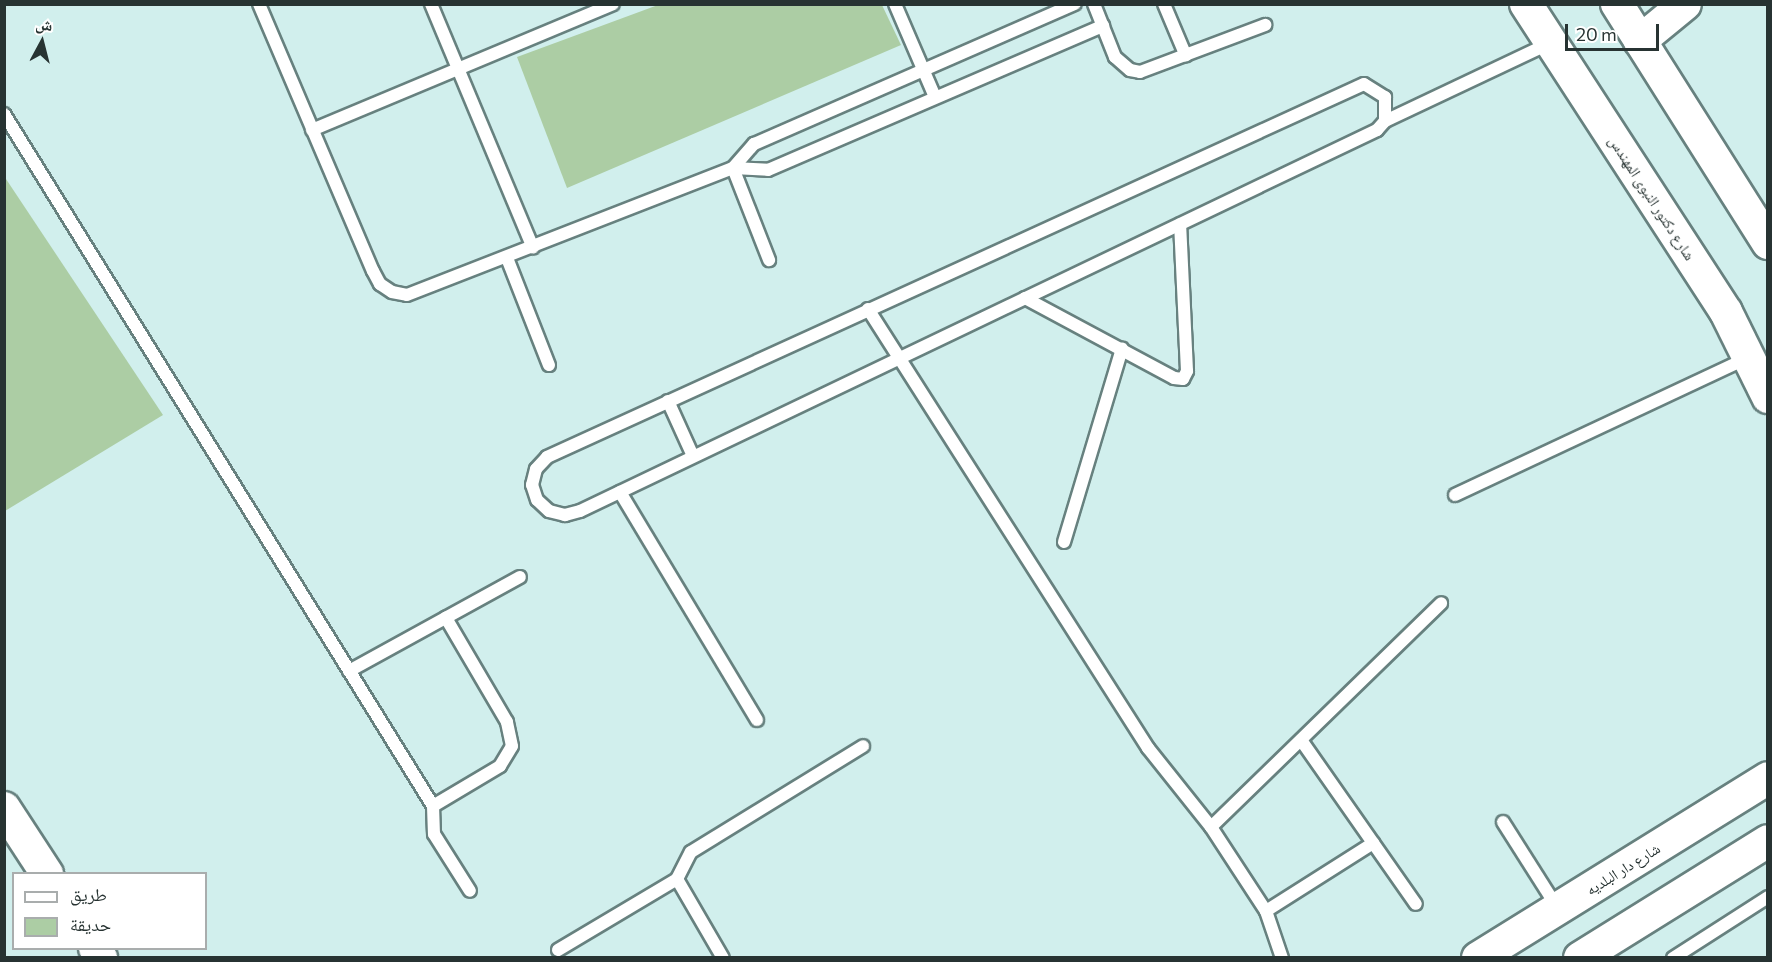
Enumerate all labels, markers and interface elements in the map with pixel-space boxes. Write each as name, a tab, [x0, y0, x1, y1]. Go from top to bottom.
north arrow	[12, 12, 72, 72]
scale bar	[1568, 12, 1662, 50]
text: ش	[35, 13, 54, 34]
text: 20 m	[1576, 23, 1617, 45]
street label: شارع دكتور النبوى المهندس	[1605, 132, 1699, 264]
street label: شارع دار البلديه	[1583, 839, 1663, 899]
legend	[12, 872, 207, 950]
text: طريق	[70, 883, 107, 905]
text: حديقة	[70, 913, 111, 935]

